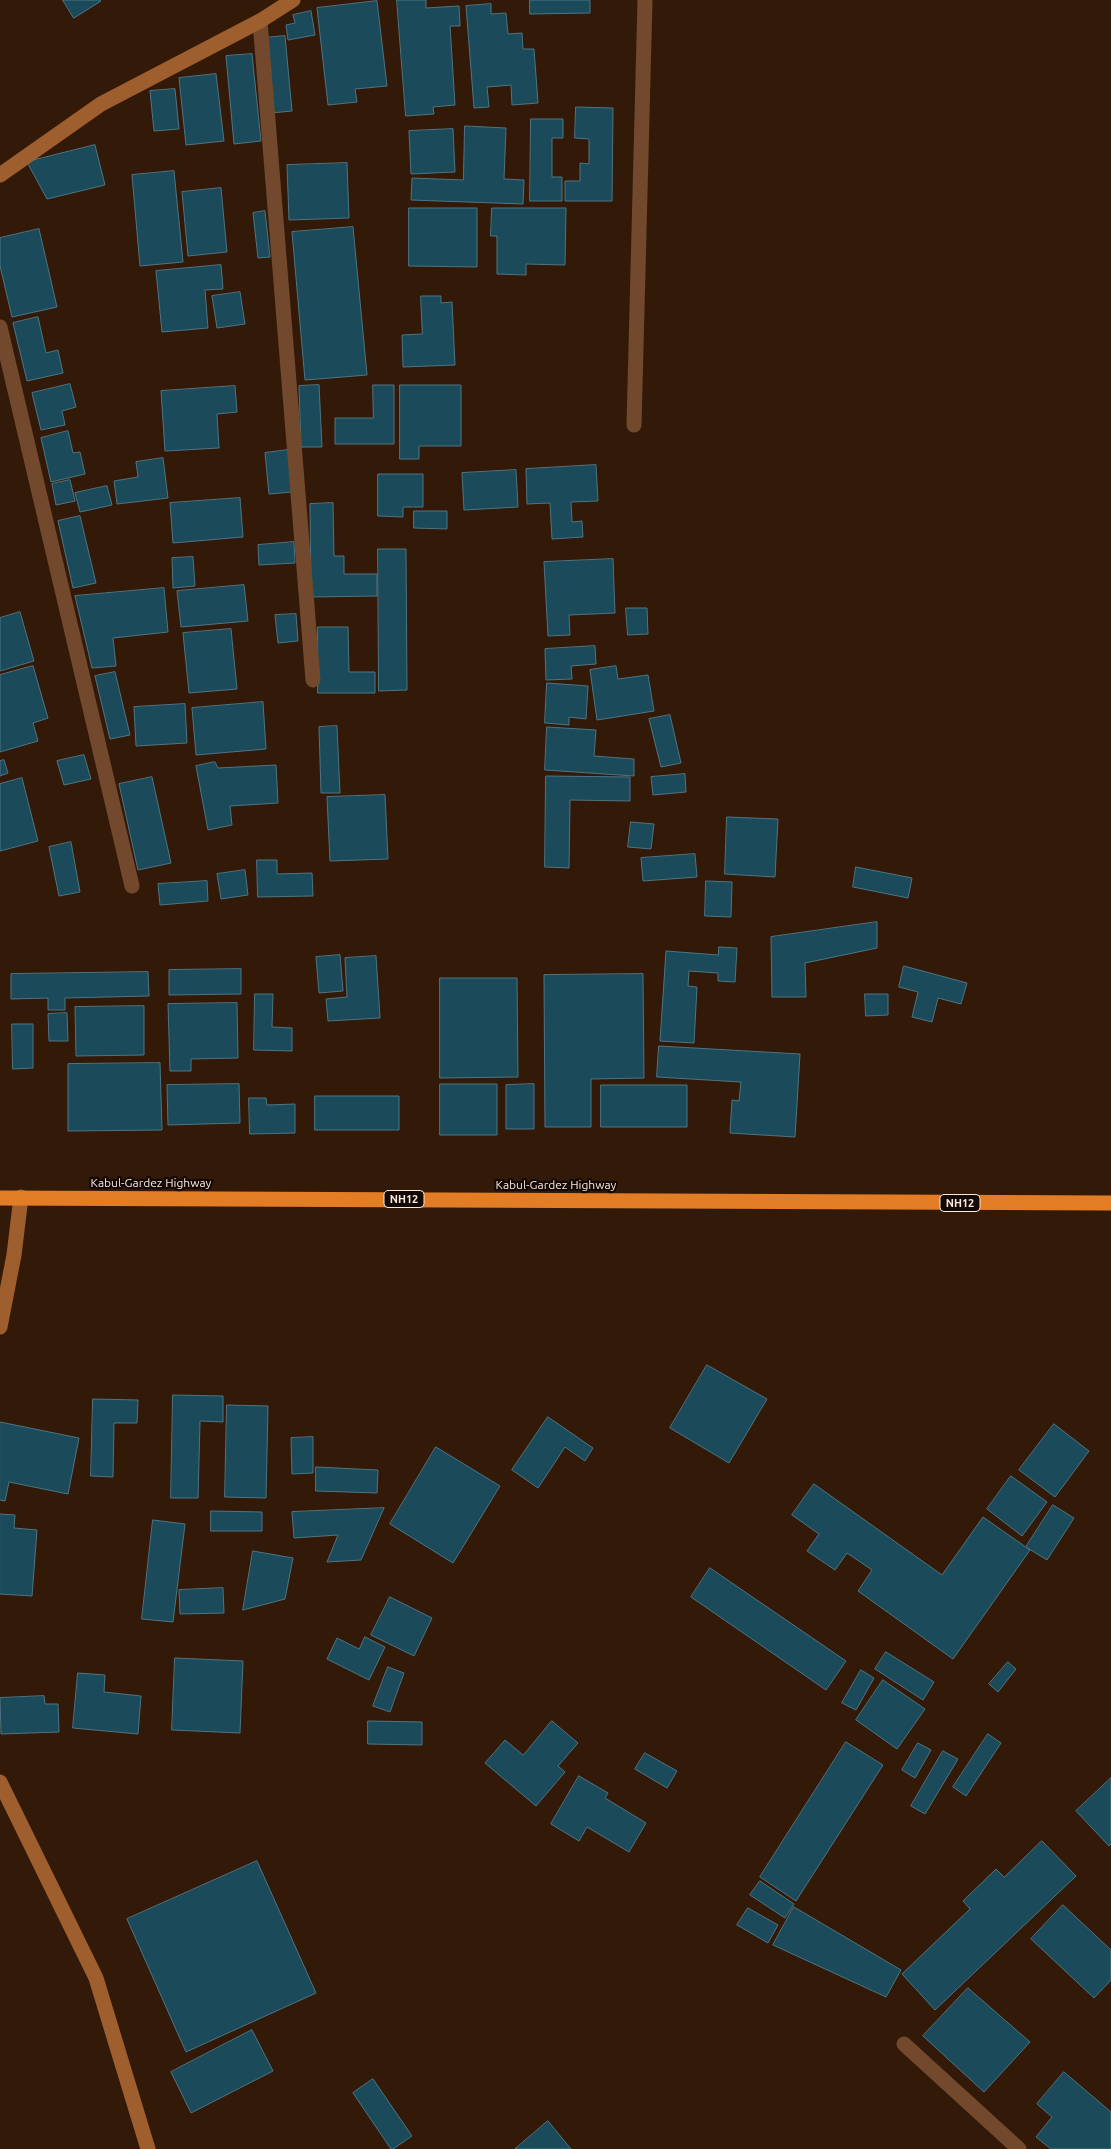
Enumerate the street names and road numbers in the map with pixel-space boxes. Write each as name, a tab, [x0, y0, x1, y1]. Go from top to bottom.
street label: Kabul-Gardez Highway	[91, 1176, 211, 1190]
street label: Kabul-Gardez Highway	[496, 1178, 616, 1192]
road number: NH12	[384, 1190, 424, 1208]
road number: NH12	[940, 1194, 980, 1212]

